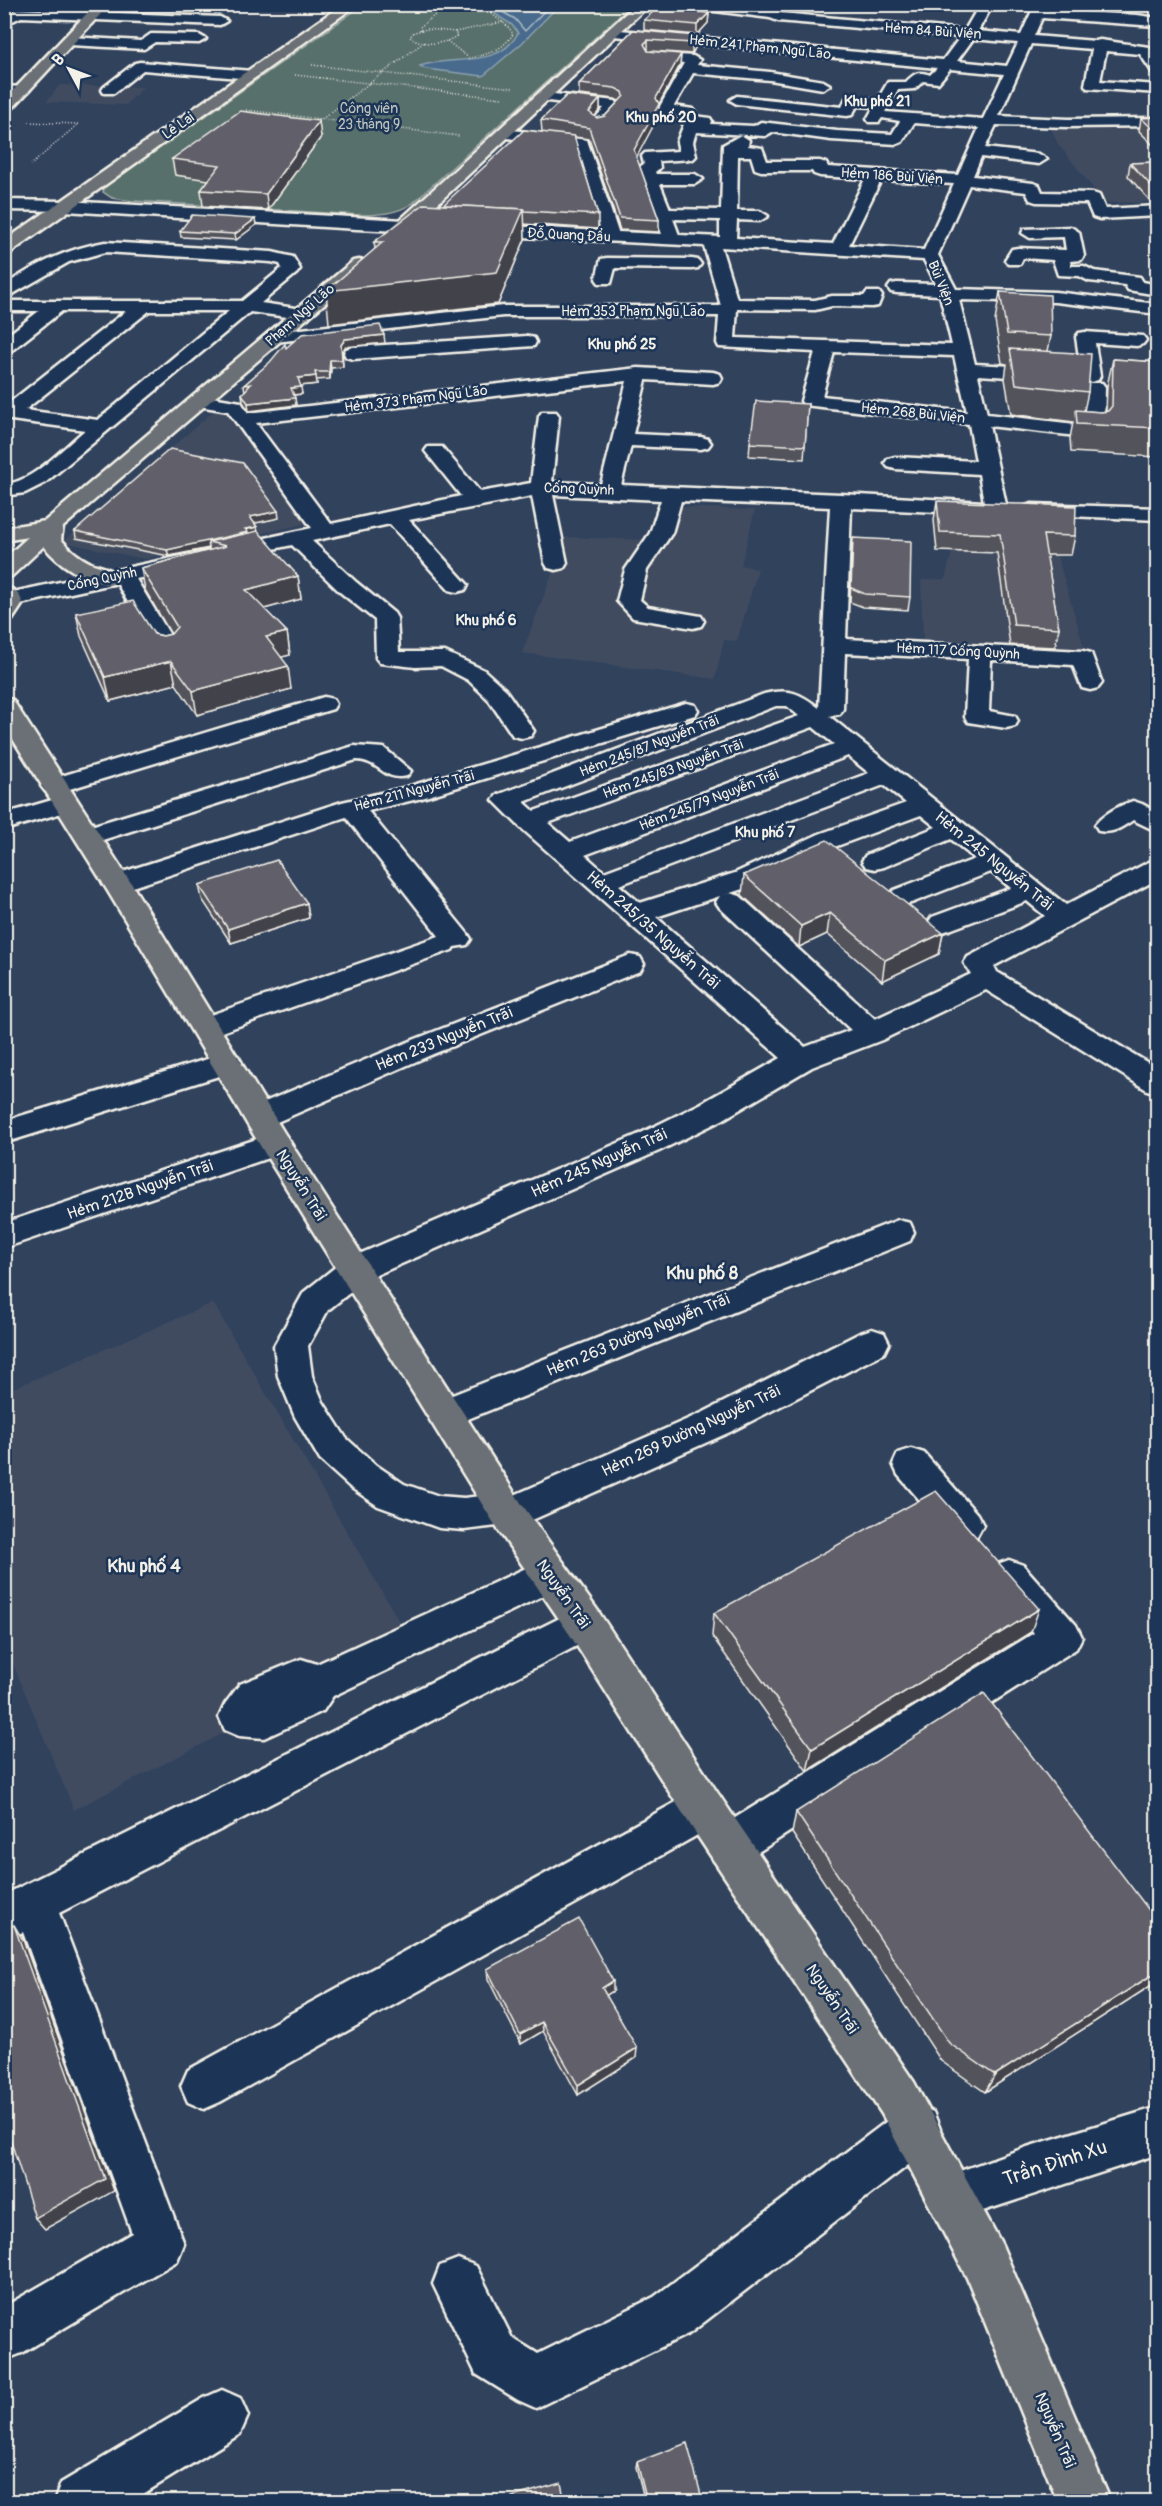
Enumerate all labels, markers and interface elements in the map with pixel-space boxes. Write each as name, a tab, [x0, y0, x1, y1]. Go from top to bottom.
street label: Hẻm 84 Bùi Viện	[884, 19, 982, 43]
street label: Hẻm 241 Phạm Ngũ Lão	[688, 31, 832, 63]
north arrow	[39, 39, 99, 99]
text: B	[48, 50, 69, 70]
district label: Khu phố 21	[844, 92, 910, 111]
park label: Công viên 23 tháng 9	[338, 100, 400, 133]
district label: Khu phố 20	[625, 108, 697, 127]
street label: Lê Lai	[159, 109, 198, 143]
street label: Hẻm 186 Bùi Viện	[840, 164, 944, 188]
street label: Ðỗ Quang Ðẩu	[527, 223, 611, 246]
street label: Bùi Viện	[924, 258, 958, 308]
street label: Phạm Ngũ Lão	[262, 280, 338, 350]
street label: Hẻm 353 Phạm Ngũ Lão	[561, 303, 706, 320]
district label: Khu phố 25	[588, 335, 656, 354]
street label: Hẻm 373 Phạm Ngũ Lão	[343, 382, 489, 416]
street label: Hẻm 268 Bùi Viện	[860, 399, 966, 427]
street label: Cống Quỳnh	[544, 478, 614, 499]
street label: Cống Quỳnh	[66, 562, 138, 595]
district label: Khu phố 6	[455, 611, 517, 630]
street label: Hẻm 117 Cống Quỳnh	[896, 638, 1020, 663]
street label: Hẻm 245/87 Nguyễn Trãi	[577, 710, 721, 780]
street label: Hẻm 245/83 Nguyễn Trãi	[600, 735, 746, 802]
street label: Hẻm 245/79 Nguyễn Trãi	[637, 764, 782, 834]
street label: Hẻm 211 Nguyễn Trãi	[352, 766, 476, 815]
street label: Hẻm 245 Nguyễn Trãi	[931, 807, 1057, 915]
district label: Khu phố 7	[735, 823, 795, 842]
street label: Hẻm 245/35 Nguyễn Trãi	[582, 867, 724, 993]
street label: Hẻm 233 Nguyễn Trãi	[373, 1002, 516, 1076]
street label: Hẻm 245 Nguyễn Trãi	[528, 1124, 670, 1202]
street label: Nguyễn Trãi	[271, 1146, 331, 1224]
street label: Hẻm 212B Nguyễn Trãi	[64, 1156, 216, 1224]
district label: Khu phố 8	[666, 1262, 738, 1285]
street label: Hẻm 263 Đường Nguyễn Trãi	[544, 1289, 733, 1381]
street label: Hẻm 269 Đường Nguyễn Trãi	[598, 1381, 784, 1481]
district label: Khu phố 4	[107, 1555, 181, 1578]
street label: Nguyễn Trãi	[532, 1556, 594, 1633]
street label: Nguyễn Trãi	[801, 1960, 863, 2038]
street label: Trần Ðình Xu	[1000, 2134, 1110, 2192]
street label: Nguyễn Trãi	[1030, 2389, 1080, 2471]

